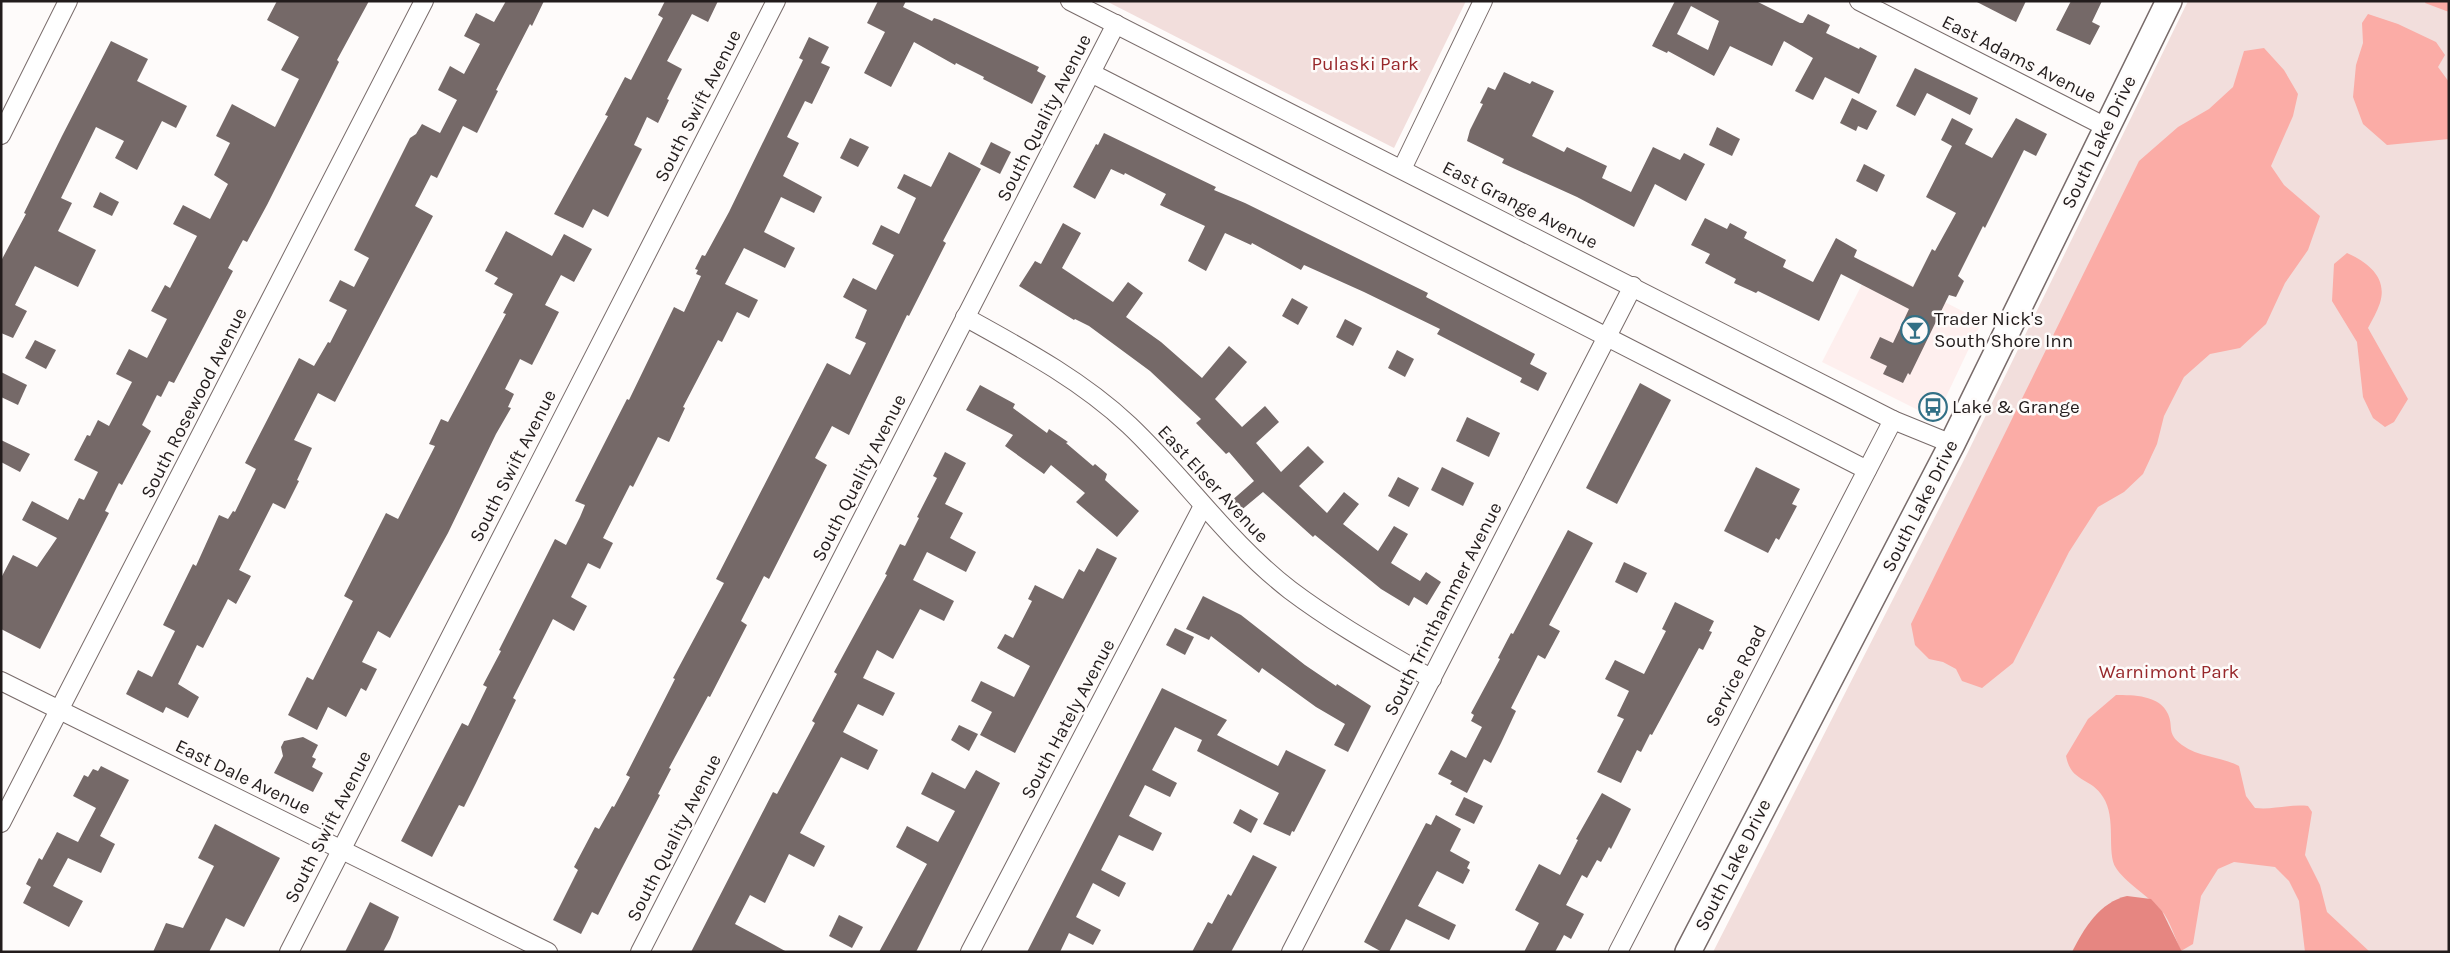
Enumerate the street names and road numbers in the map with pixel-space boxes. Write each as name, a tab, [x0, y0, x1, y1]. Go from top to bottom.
street label: East Adams Avenue	[1938, 11, 2100, 107]
street label: South Swift Avenue	[650, 26, 746, 186]
street label: South Quality Avenue	[992, 31, 1096, 205]
street label: South Lake Drive	[2057, 72, 2141, 212]
street label: East Grange Avenue	[1439, 156, 1601, 254]
street label: South Rosewood Avenue	[136, 304, 252, 502]
street label: South Swift Avenue	[465, 386, 561, 546]
street label: South Quality Avenue	[807, 391, 911, 565]
street label: East Elser Avenue	[1153, 421, 1273, 547]
street label: South Lake Drive	[1877, 436, 1963, 576]
street label: South Trinthammer Avenue	[1379, 498, 1507, 720]
street label: Service Road	[1701, 621, 1771, 731]
street label: South Hately Avenue	[1017, 635, 1119, 803]
street label: East Dale Avenue	[172, 735, 314, 819]
street label: South Swift Avenue	[280, 747, 376, 907]
street label: South Quality Avenue	[622, 751, 726, 925]
street label: South Lake Drive	[1690, 795, 1776, 935]

